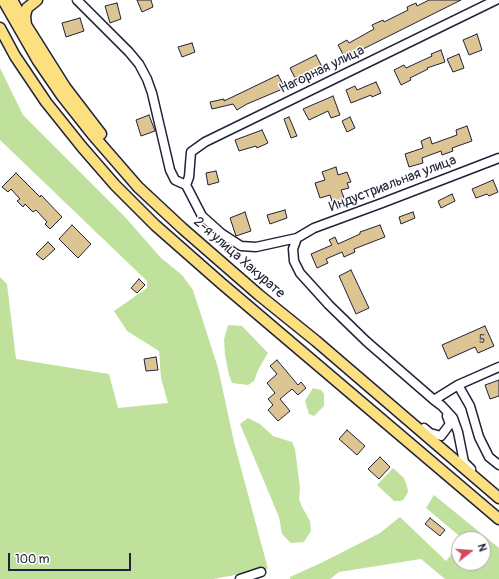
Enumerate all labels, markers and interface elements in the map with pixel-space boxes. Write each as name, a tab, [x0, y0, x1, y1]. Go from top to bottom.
street label: Нагорная улица	[277, 42, 367, 98]
street label: Индустриальная улица	[327, 152, 459, 216]
street label: 2-я улица Хакурате	[190, 214, 288, 302]
house number: 5	[479, 333, 485, 347]
north arrow	[451, 531, 491, 571]
text: N	[475, 542, 489, 553]
scale bar	[10, 545, 133, 571]
text: 100 m	[15, 552, 49, 567]

